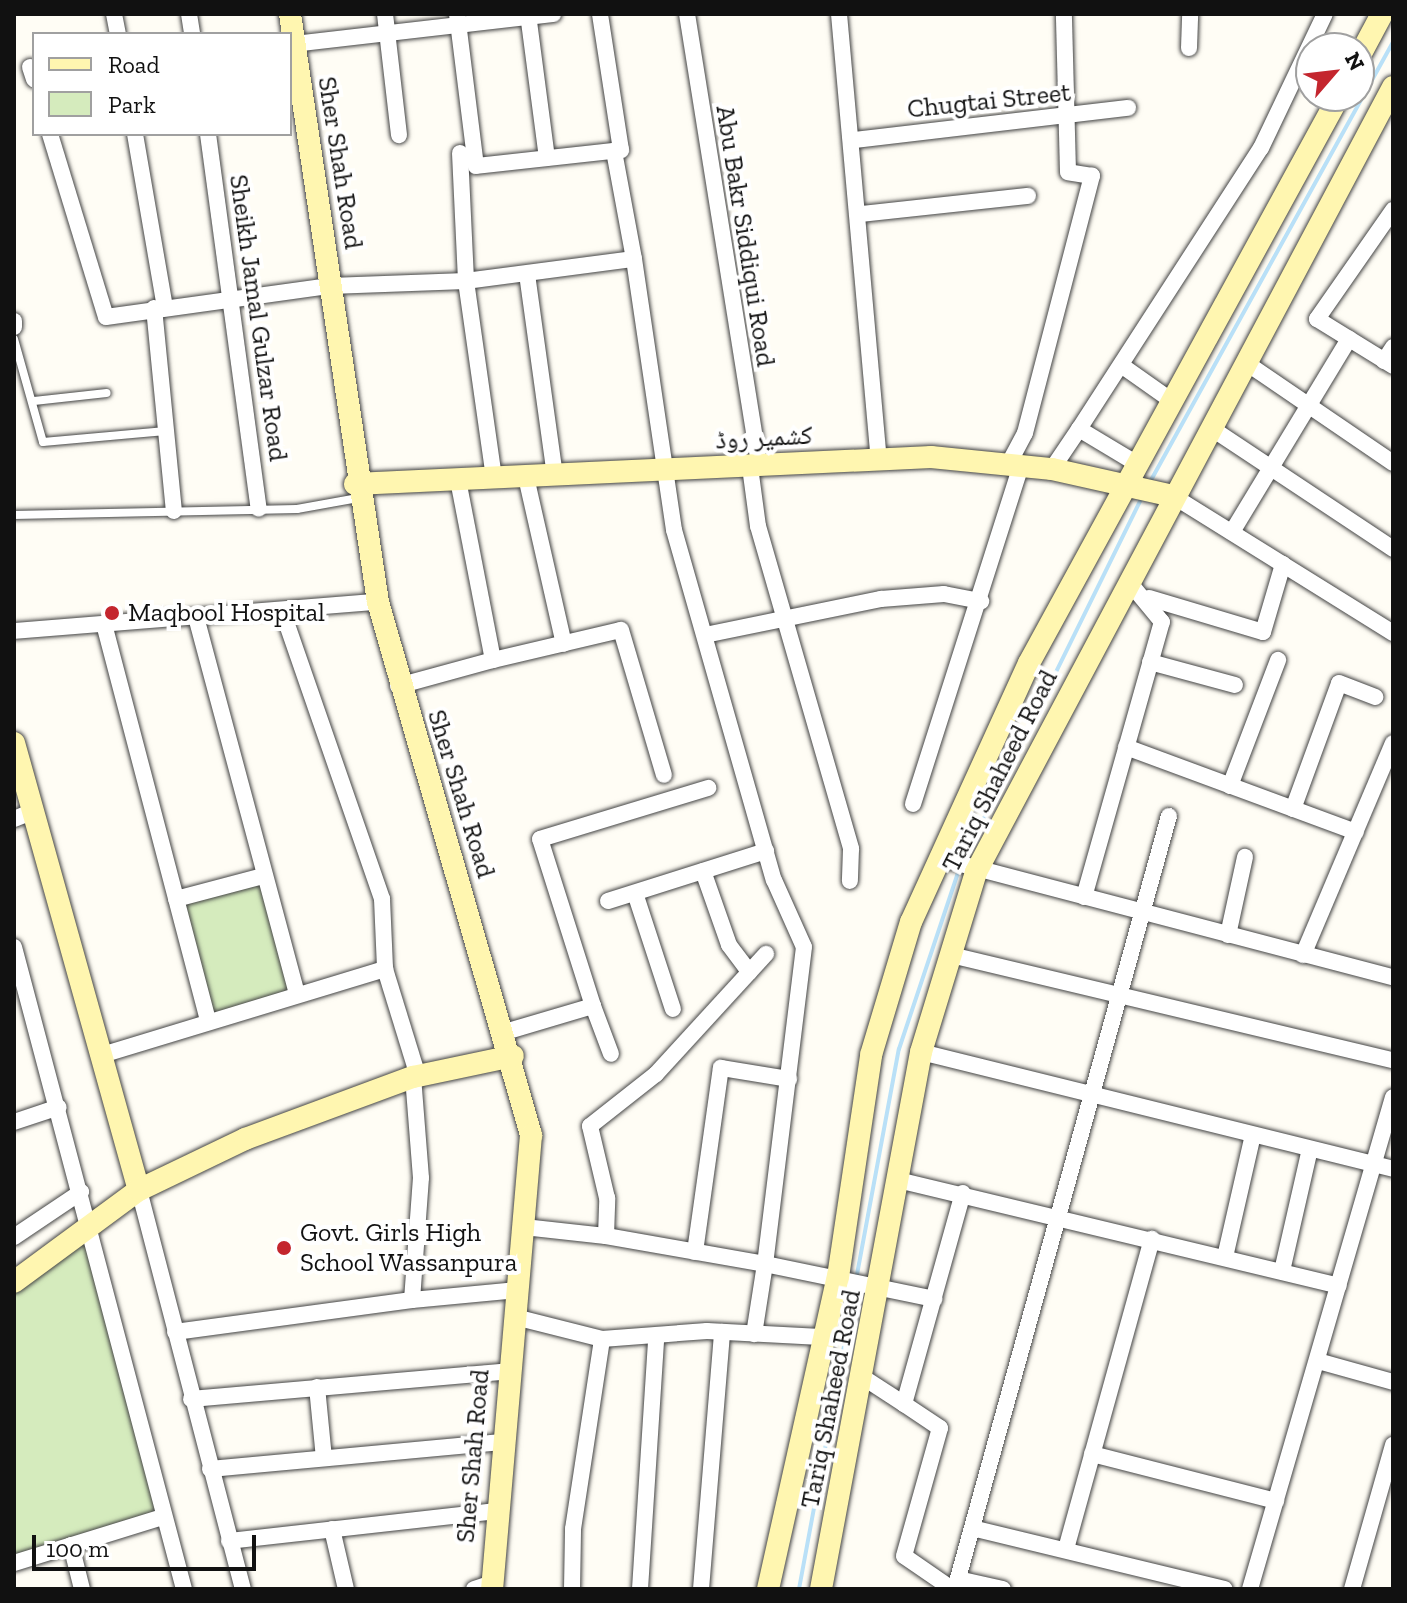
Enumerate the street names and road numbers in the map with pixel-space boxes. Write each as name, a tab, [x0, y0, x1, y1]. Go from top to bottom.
street label: Sher Shah Road	[311, 74, 369, 252]
street label: Chugtai Street	[906, 77, 1072, 125]
street label: Abu Bakr Siddiqui Road	[709, 103, 781, 369]
street label: Sheikh Jamal Gulzar Road	[222, 172, 294, 464]
street label: کشمیر روڈ	[715, 420, 813, 456]
street label: Tariq Shaheed Road	[936, 665, 1064, 877]
street label: Sher Shah Road	[421, 706, 501, 882]
street label: Tariq Shaheed Road	[795, 1287, 867, 1511]
street label: Sher Shah Road	[450, 1368, 496, 1544]

